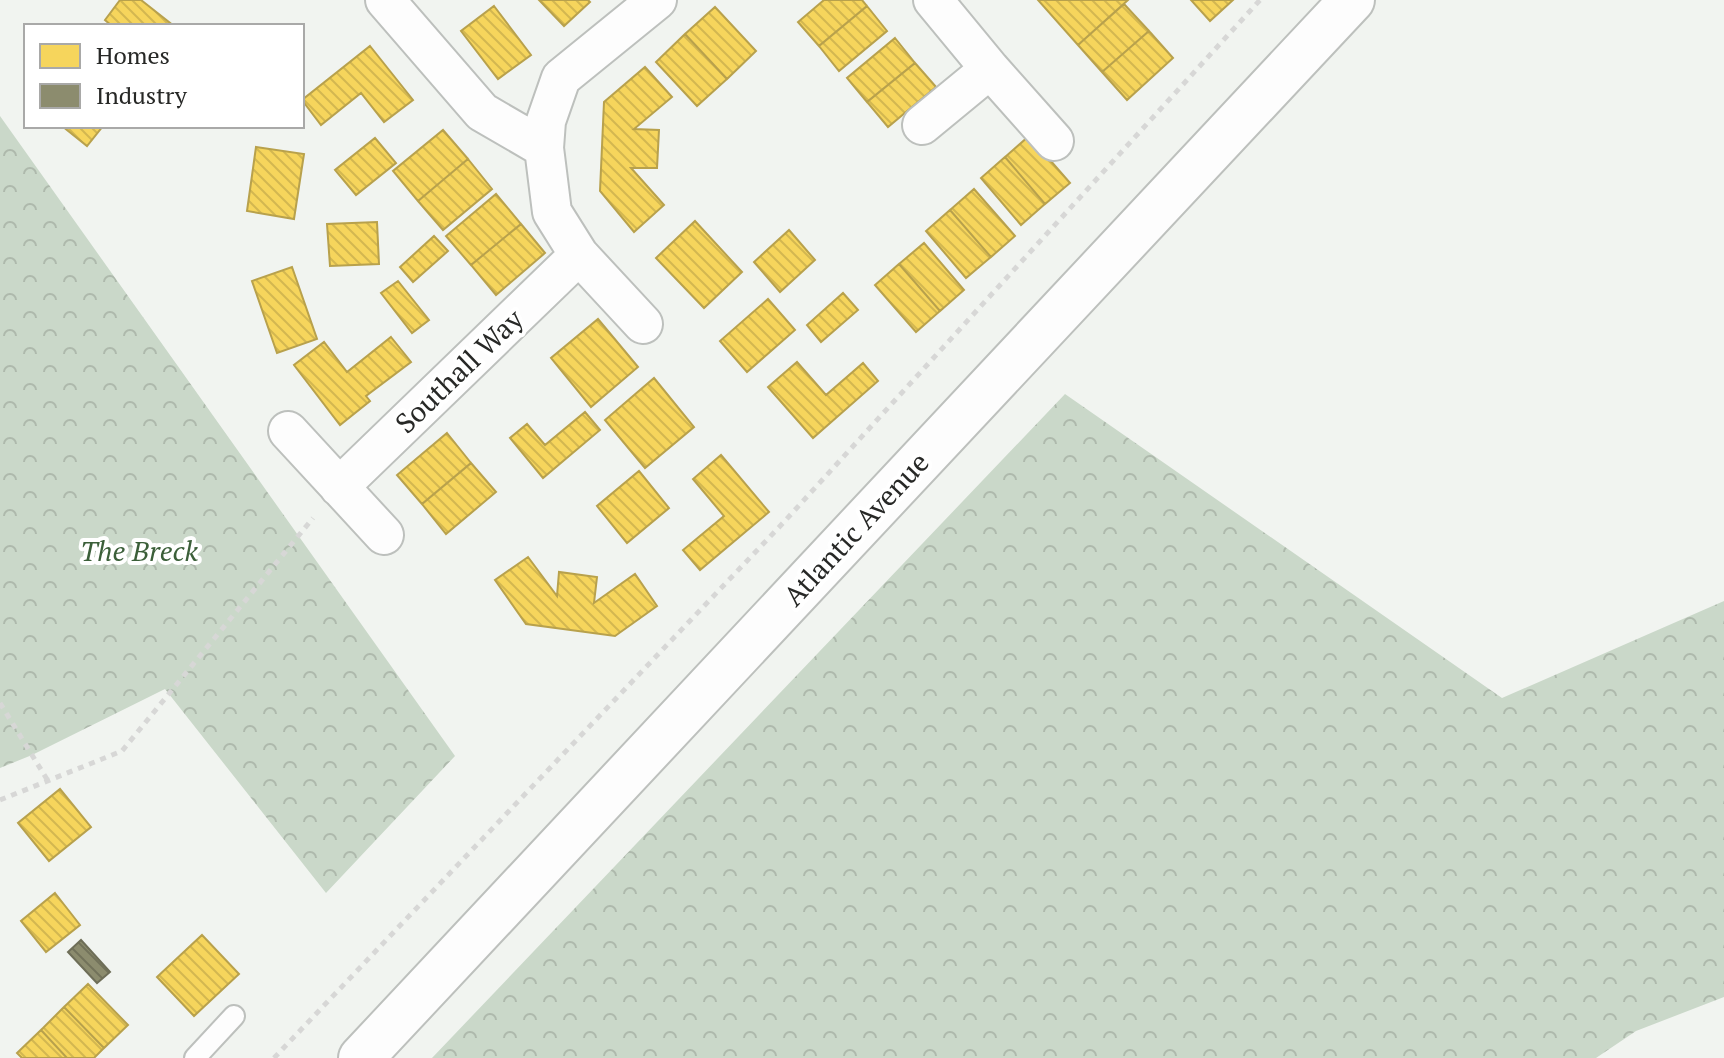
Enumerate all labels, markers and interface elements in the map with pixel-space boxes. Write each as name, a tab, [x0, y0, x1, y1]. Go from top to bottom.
legend	[24, 24, 304, 128]
text: Homes	[96, 39, 170, 71]
text: Industry	[96, 79, 188, 111]
street label: Southall Way	[387, 300, 531, 441]
street label: Atlantic Avenue	[775, 444, 936, 613]
park label: The Breck	[80, 532, 198, 569]

